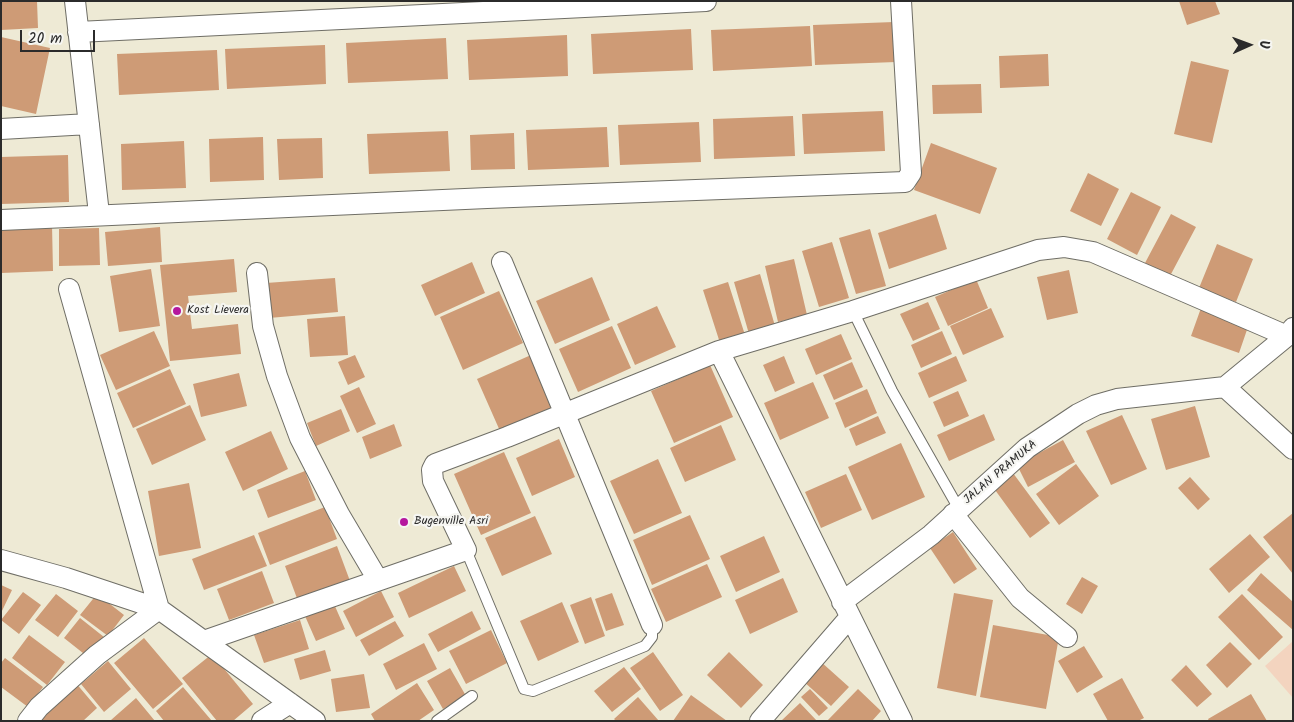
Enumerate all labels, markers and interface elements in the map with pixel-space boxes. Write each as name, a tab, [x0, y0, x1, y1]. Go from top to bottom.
scale bar	[22, 20, 98, 52]
north arrow	[1224, 20, 1274, 70]
text: 20 m	[28, 27, 62, 51]
text: U	[1253, 40, 1275, 49]
place label: Kost Lievera	[187, 304, 249, 318]
marker: Kost Lievera	[171, 305, 183, 317]
street label: JALAN PRAMUKA	[961, 438, 1041, 508]
place label: Bugenville Asri	[414, 515, 488, 529]
marker: Bugenville Asri	[398, 516, 410, 528]

